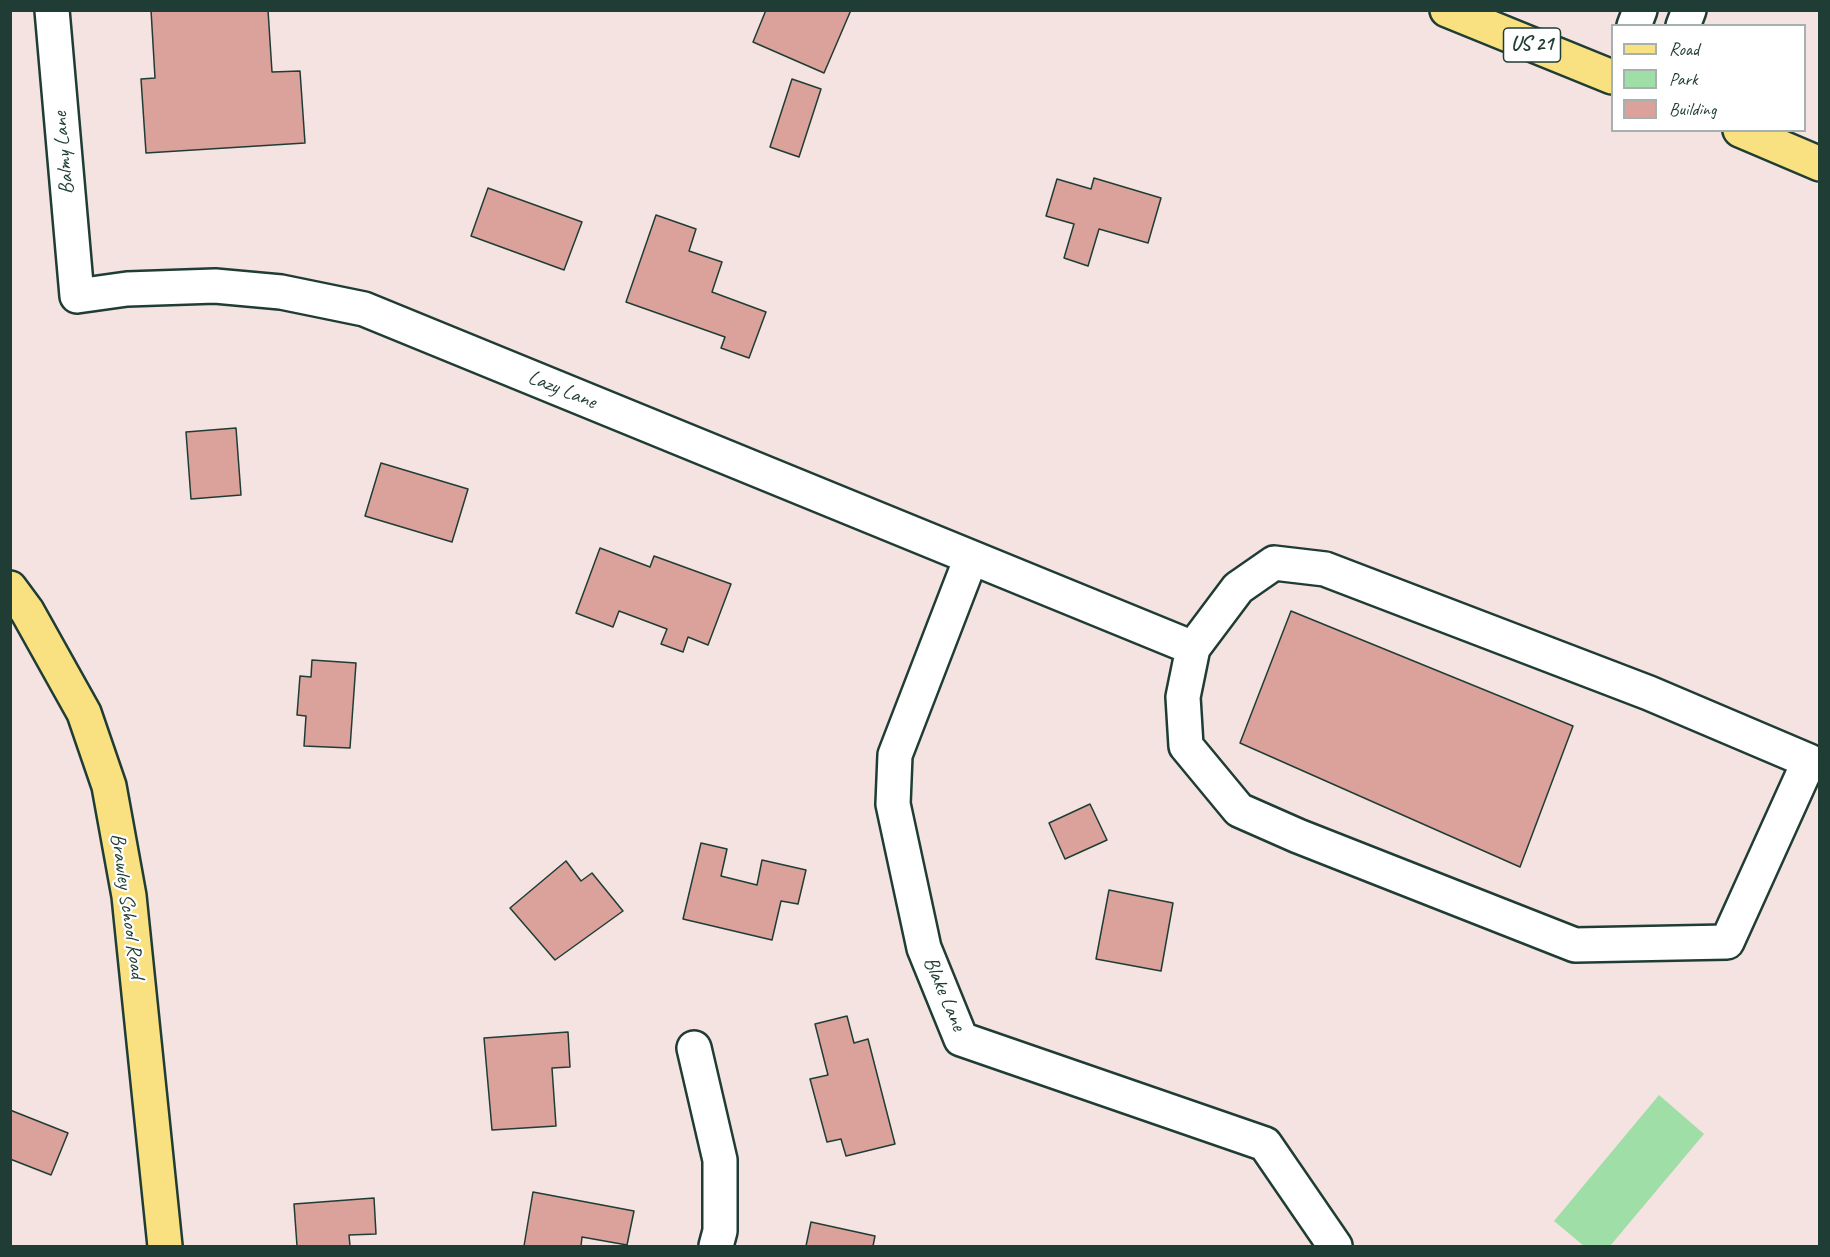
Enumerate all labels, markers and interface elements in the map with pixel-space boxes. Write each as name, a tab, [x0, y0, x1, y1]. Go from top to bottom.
legend	[1611, 24, 1806, 132]
road number: US 21	[1504, 28, 1561, 62]
text: Road	[1669, 38, 1699, 60]
text: Park	[1669, 68, 1698, 90]
text: Building	[1669, 98, 1716, 120]
street label: Balmy Lane	[48, 110, 80, 196]
street label: Lazy Lane	[524, 365, 600, 415]
street label: Brawley School Road	[104, 832, 150, 980]
street label: Blake Lane	[917, 953, 971, 1035]

